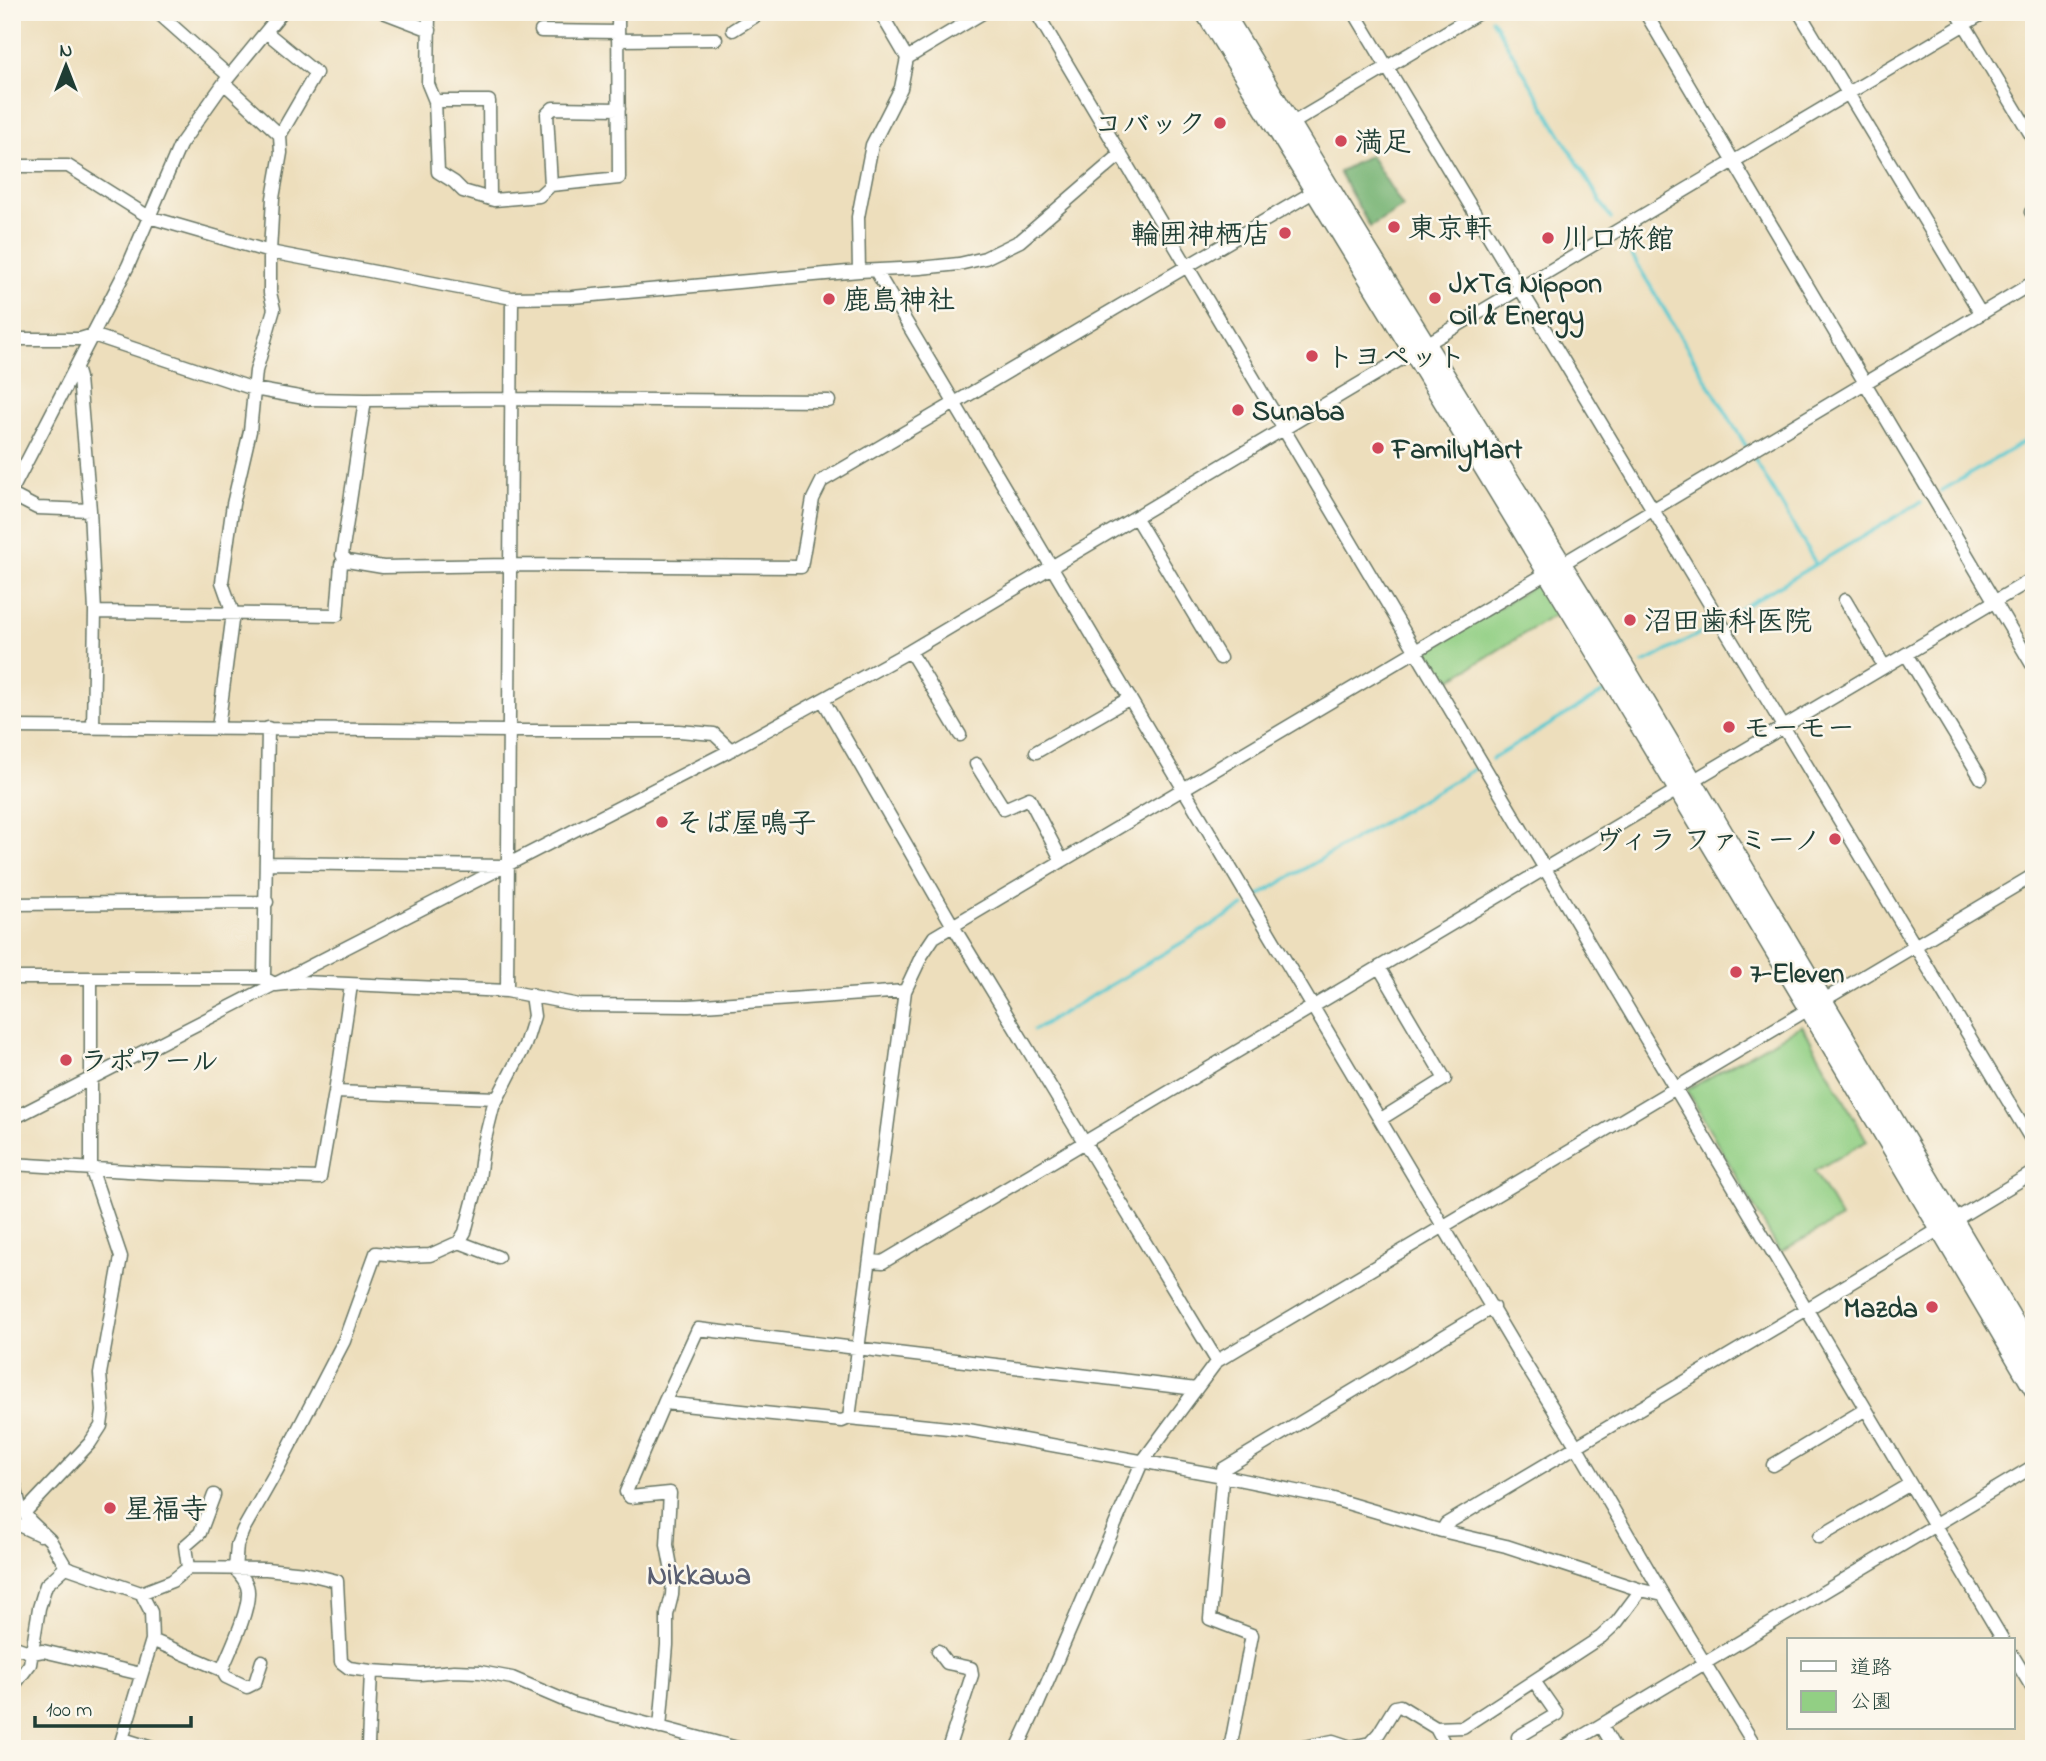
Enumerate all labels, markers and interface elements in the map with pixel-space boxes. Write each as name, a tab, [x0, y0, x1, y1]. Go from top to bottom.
north arrow	[32, 32, 102, 102]
text: N	[60, 38, 73, 65]
place label: コバック	[1094, 106, 1206, 147]
marker: コバック	[1212, 115, 1228, 131]
place label: 満足	[1355, 124, 1411, 165]
marker: 満足	[1333, 133, 1349, 149]
place label: 東京軒	[1408, 210, 1492, 251]
place label: 輪囲神栖店	[1131, 216, 1271, 257]
marker: 東京軒	[1386, 219, 1402, 235]
place label: 川口旅館	[1562, 221, 1674, 262]
marker: 輪囲神栖店	[1277, 225, 1293, 241]
marker: 川口旅館	[1540, 230, 1556, 246]
place label: JXTG Nippon Oil & Energy	[1449, 265, 1602, 339]
place label: 鹿島神社	[843, 282, 955, 323]
marker: JXTG Nippon Oil & Energy	[1427, 290, 1443, 306]
marker: 鹿島神社	[821, 291, 837, 307]
place label: トヨペット	[1326, 339, 1466, 380]
marker: トヨペット	[1304, 348, 1320, 364]
place label: Sunaba	[1252, 393, 1345, 434]
marker: Sunaba	[1230, 402, 1246, 418]
place label: FamilyMart	[1390, 431, 1523, 472]
marker: FamilyMart	[1370, 440, 1386, 456]
place label: 沼田歯科医院	[1644, 603, 1812, 644]
marker: 沼田歯科医院	[1622, 612, 1638, 628]
place label: モーモー	[1743, 710, 1855, 751]
marker: モーモー	[1721, 719, 1737, 735]
place label: そば屋鳴子	[676, 805, 816, 846]
marker: そば屋鳴子	[654, 814, 670, 830]
place label: ヴィラ ファミーノ	[1595, 822, 1821, 863]
marker: ヴィラ ファミーノ	[1827, 831, 1843, 847]
place label: 7-Eleven	[1750, 955, 1844, 996]
marker: 7-Eleven	[1728, 964, 1744, 980]
place label: ラポワール	[80, 1043, 219, 1084]
marker: ラポワール	[58, 1052, 74, 1068]
place label: Mazda	[1843, 1290, 1918, 1331]
marker: Mazda	[1924, 1299, 1940, 1315]
place label: 星福寺	[124, 1491, 208, 1532]
marker: 星福寺	[102, 1500, 118, 1516]
district label: Nikkawa	[647, 1555, 751, 1599]
legend	[1787, 1638, 2014, 1730]
text: 道路	[1850, 1654, 1892, 1684]
scale bar	[35, 1684, 191, 1728]
text: 公園	[1850, 1688, 1892, 1718]
text: 100 m	[46, 1696, 92, 1726]

